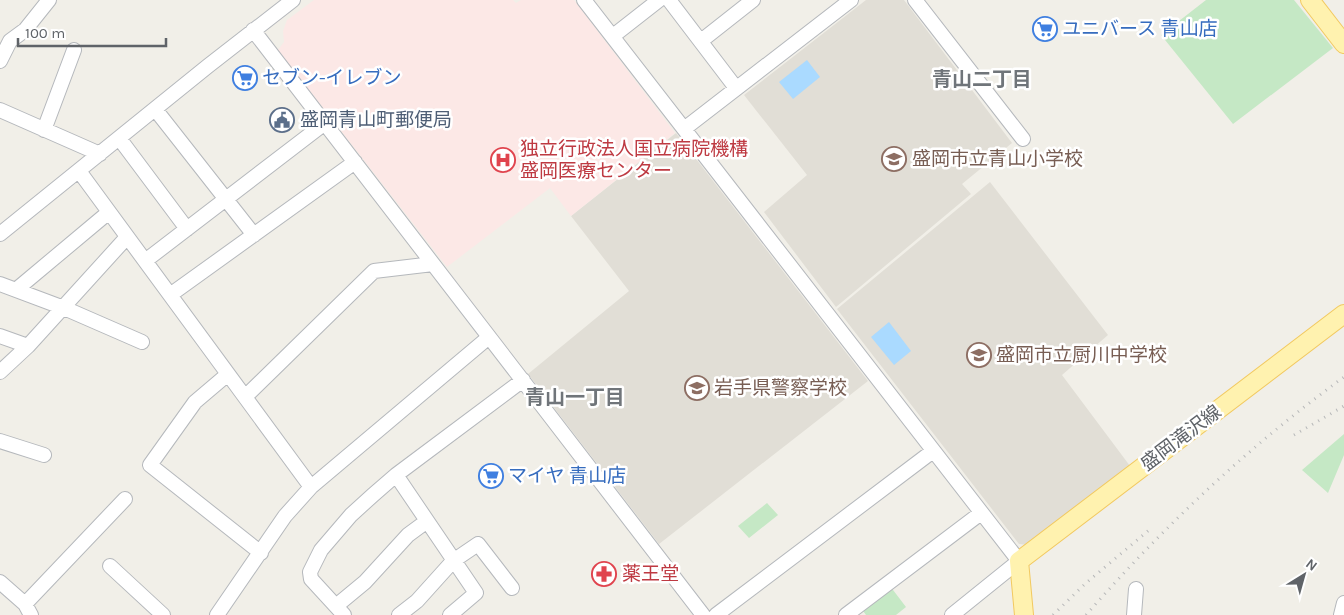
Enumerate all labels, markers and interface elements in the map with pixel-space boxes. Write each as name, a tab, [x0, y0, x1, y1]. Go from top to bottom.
scale bar	[18, 15, 165, 47]
supermarket icon: ユニバース 青山店	[1032, 16, 1058, 42]
place label: ユニバース 青山店	[1062, 18, 1218, 40]
text: 100 m	[25, 24, 65, 42]
supermarket icon: セブン-イレブン	[232, 65, 258, 91]
place label: セブン-イレブン	[262, 67, 402, 89]
district label: 青山二丁目	[932, 68, 1032, 91]
public building icon: 盛岡青山町郵便局	[269, 107, 295, 133]
place label: 盛岡青山町郵便局	[300, 109, 452, 131]
place label: 独立行政法人国立病院機構 盛岡医療センター	[520, 138, 748, 182]
school or university icon: 盛岡市立青山小学校	[881, 146, 907, 172]
hospital icon: 独立行政法人国立病院機構 盛岡医療センター	[490, 147, 516, 173]
place label: 盛岡市立青山小学校	[912, 148, 1083, 170]
school or university icon: 盛岡市立厨川中学校	[966, 342, 992, 368]
place label: 盛岡市立厨川中学校	[996, 344, 1167, 366]
school or university icon: 岩手県警察学校	[684, 375, 710, 401]
place label: 岩手県警察学校	[714, 377, 847, 399]
district label: 青山一丁目	[525, 386, 625, 409]
street label: 盛岡滝沢線	[1136, 401, 1226, 475]
supermarket icon: マイヤ 青山店	[478, 463, 504, 489]
place label: マイヤ 青山店	[508, 465, 626, 487]
north arrow	[1279, 550, 1329, 600]
text: N	[1302, 555, 1321, 575]
pharmacy icon: 薬王堂	[591, 561, 617, 587]
place label: 薬王堂	[622, 563, 679, 585]

